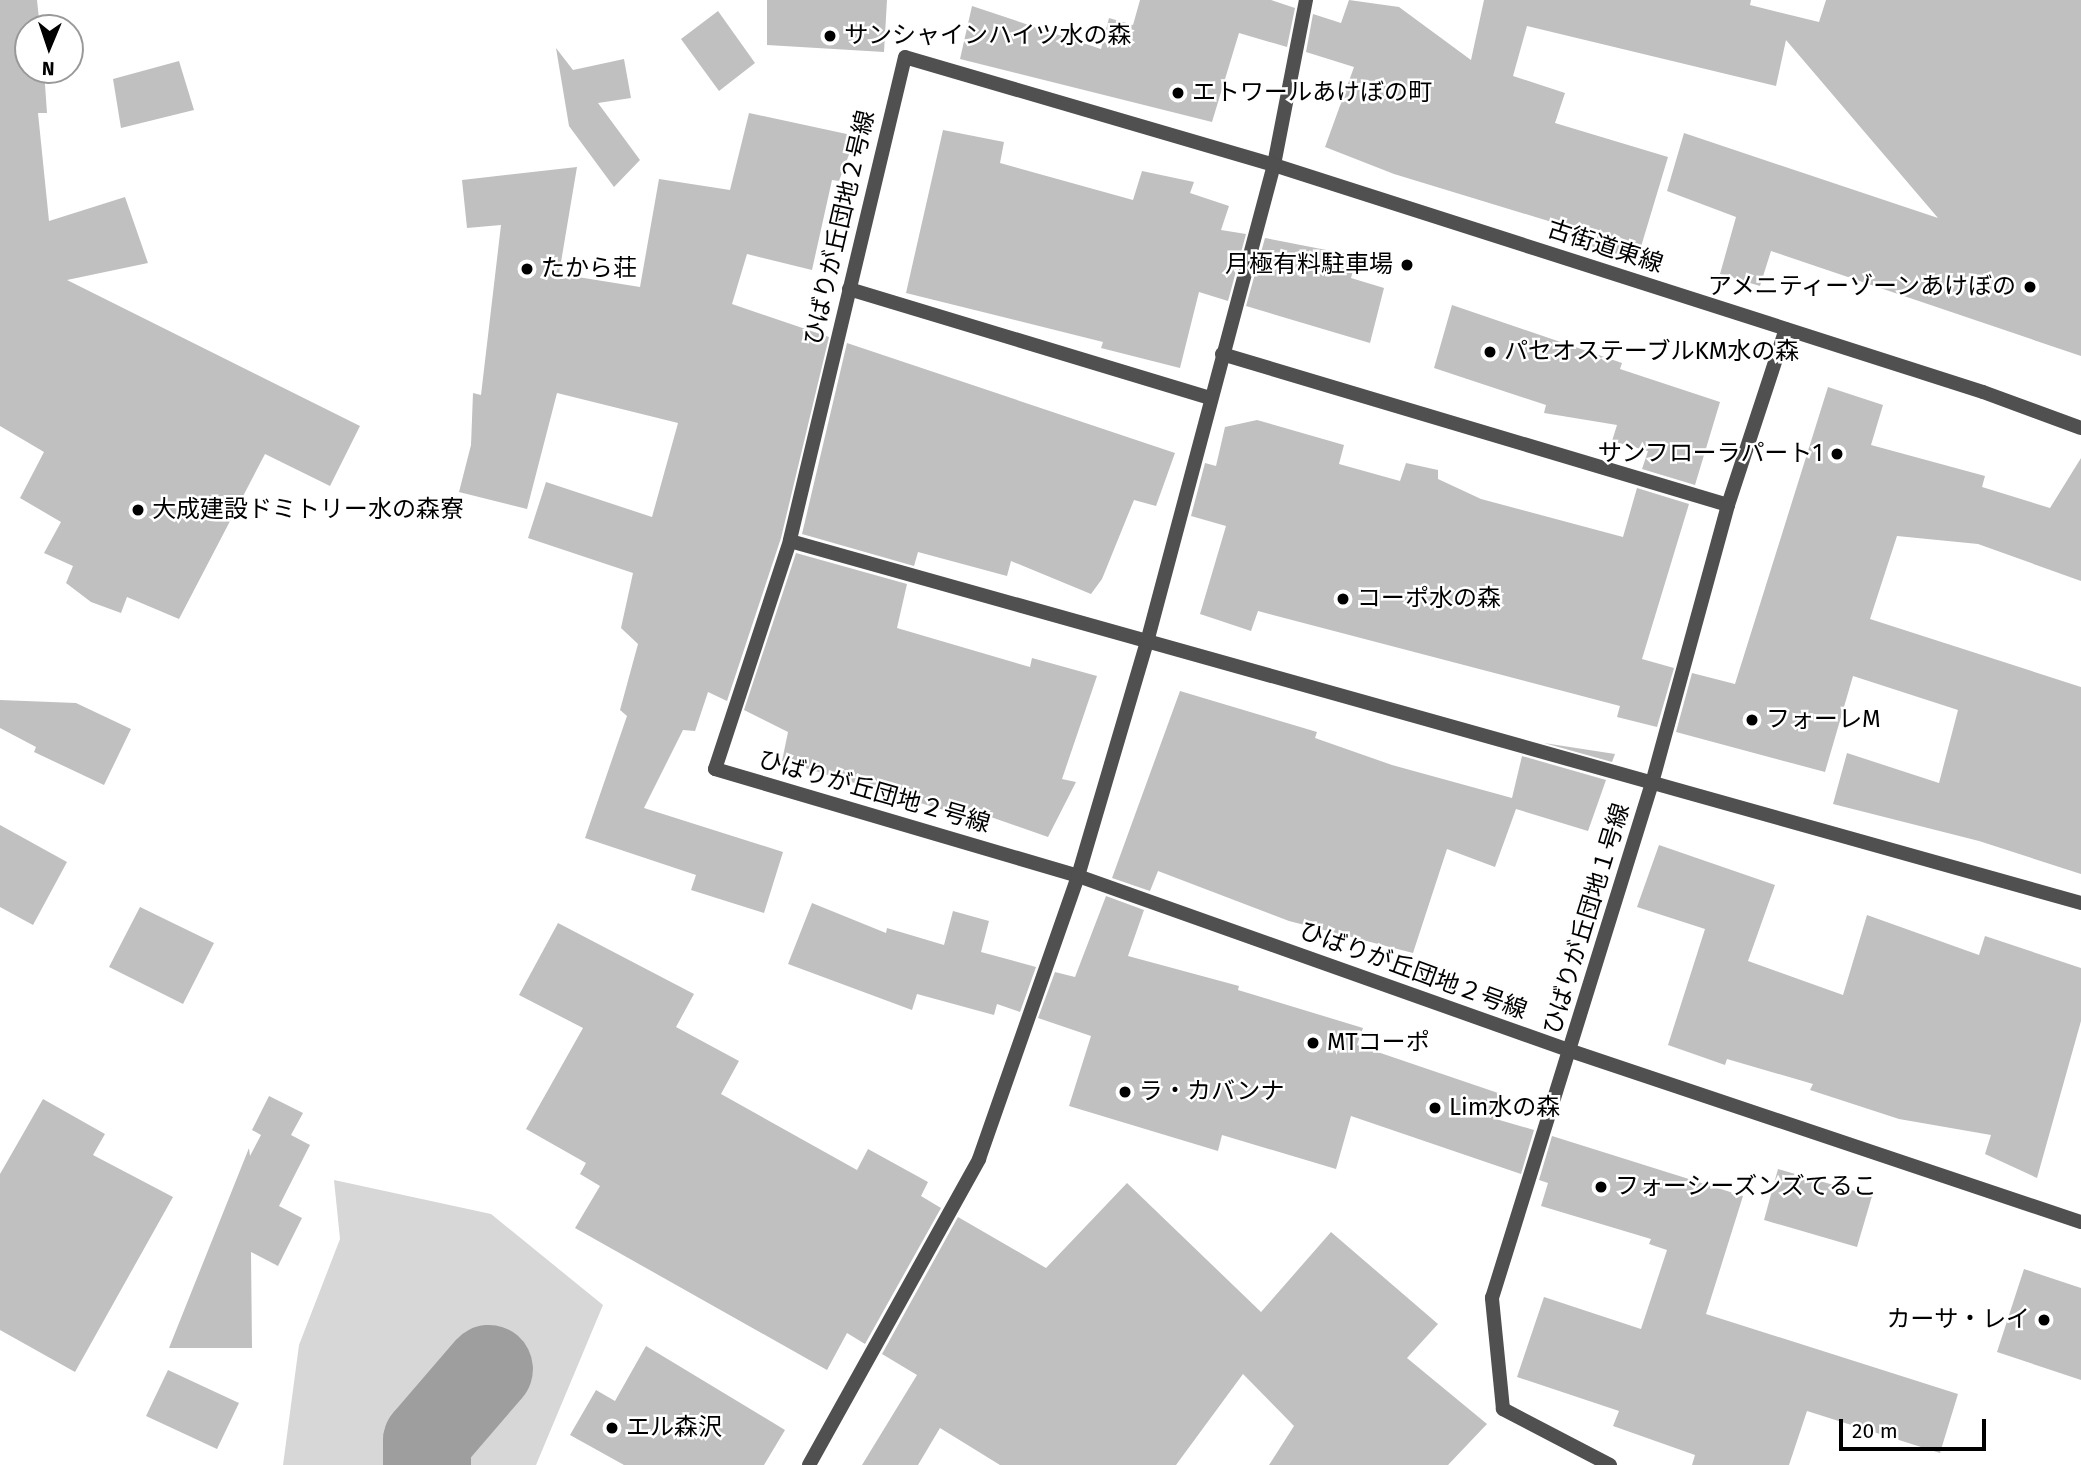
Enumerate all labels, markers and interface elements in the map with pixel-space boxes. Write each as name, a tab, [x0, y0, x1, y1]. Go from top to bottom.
north arrow	[14, 14, 84, 84]
place label: サンシャインハイツ水の森	[844, 22, 1132, 50]
marker: サンシャインハイツ水の森	[822, 28, 838, 44]
text: N	[42, 57, 55, 80]
place label: エトワールあけぼの町	[1192, 79, 1432, 107]
marker: エトワールあけぼの町	[1170, 85, 1186, 101]
street label: ひばりが丘団地２号線	[799, 108, 881, 348]
street label: 古街道東線	[1543, 215, 1667, 279]
place label: 月極有料駐車場	[1225, 251, 1393, 279]
place label: たから荘	[541, 255, 637, 283]
marker: 月極有料駐車場	[1399, 257, 1415, 273]
marker: たから荘	[519, 261, 535, 277]
place label: アメニティーゾーンあけぼの	[1704, 273, 2016, 301]
marker: アメニティーゾーンあけぼの	[2022, 279, 2038, 295]
place label: パセオステーブルKM水の森	[1504, 338, 1801, 366]
marker: パセオステーブルKM水の森	[1482, 344, 1498, 360]
place label: サンフローラパート1	[1597, 440, 1823, 468]
marker: サンフローラパート1	[1829, 446, 1845, 462]
place label: 大成建設ドミトリー水の森寮	[152, 496, 464, 524]
marker: 大成建設ドミトリー水の森寮	[130, 502, 146, 518]
place label: コーポ水の森	[1357, 585, 1501, 613]
marker: コーポ水の森	[1335, 591, 1351, 607]
place label: フォーレM	[1766, 706, 1881, 734]
marker: フォーレM	[1744, 712, 1760, 728]
street label: ひばりが丘団地２号線	[755, 745, 993, 839]
street label: ひばりが丘団地１号線	[1538, 800, 1636, 1038]
street label: ひばりが丘団地２号線	[1295, 916, 1531, 1026]
place label: MTコーポ	[1327, 1029, 1430, 1057]
marker: MTコーポ	[1305, 1035, 1321, 1051]
place label: ラ・カバンナ	[1139, 1078, 1283, 1106]
marker: ラ・カバンナ	[1117, 1084, 1133, 1100]
place label: Lim水の森	[1449, 1094, 1560, 1122]
marker: Lim水の森	[1427, 1100, 1443, 1116]
place label: フォーシーズンズてるこ	[1615, 1173, 1879, 1201]
marker: フォーシーズンズてるこ	[1593, 1179, 1609, 1195]
place label: カーサ・レイ	[1886, 1306, 2030, 1334]
marker: カーサ・レイ	[2036, 1312, 2052, 1328]
scale bar	[1843, 1406, 1990, 1450]
place label: エル森沢	[626, 1414, 722, 1442]
text: 20 m	[1852, 1418, 1898, 1444]
marker: エル森沢	[604, 1420, 620, 1436]

